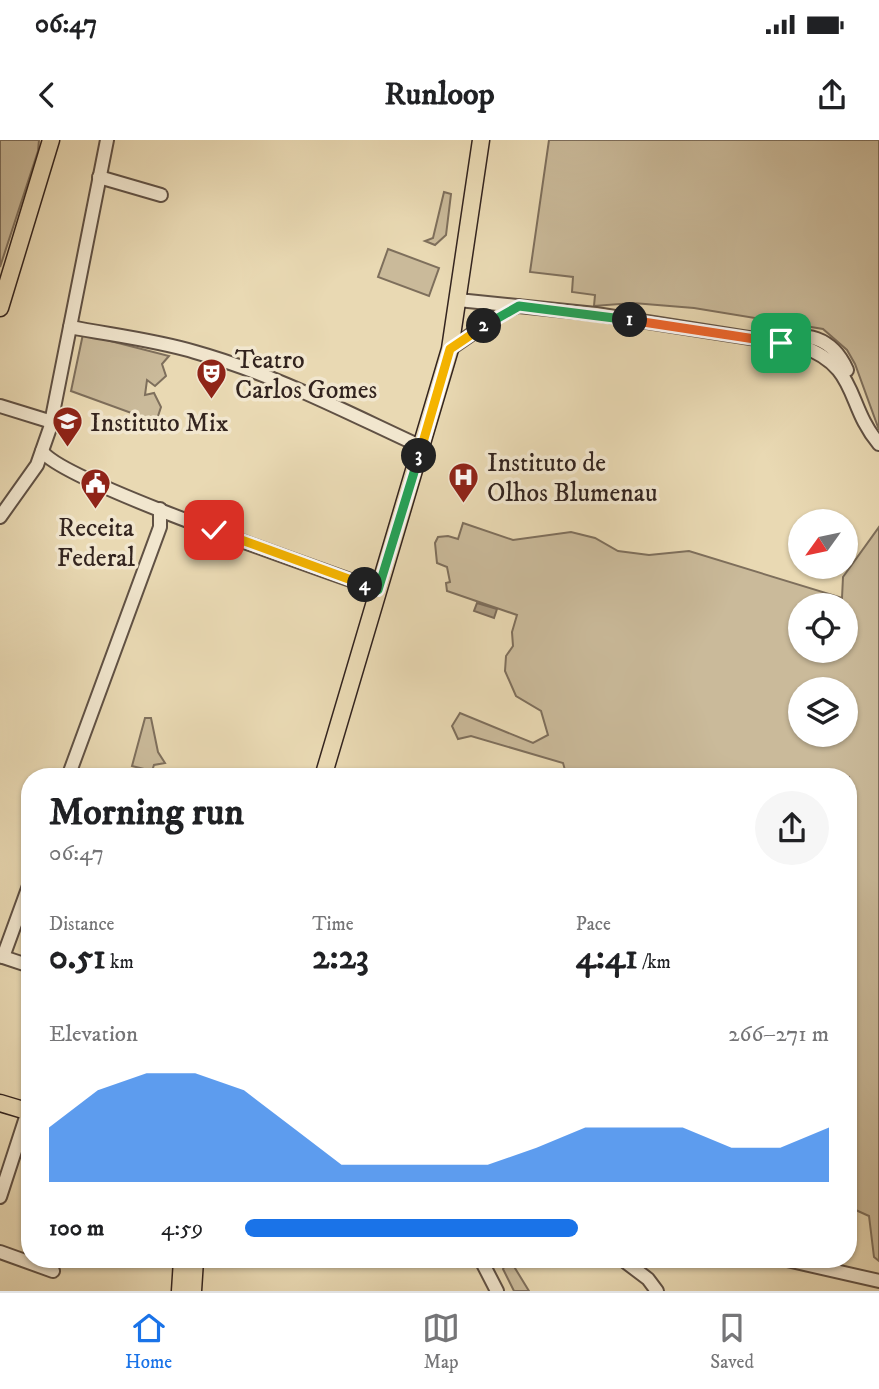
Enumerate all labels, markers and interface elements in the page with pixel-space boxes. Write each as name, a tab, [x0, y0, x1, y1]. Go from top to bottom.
text: 06:47	[35, 8, 97, 41]
text: Runloop	[384, 75, 495, 115]
icon: back	[28, 76, 66, 114]
icon: share	[813, 76, 851, 114]
pin: 1	[612, 302, 648, 338]
pin: 2	[466, 308, 502, 344]
text: 1	[626, 308, 633, 331]
pin	[751, 313, 811, 373]
text: 2	[479, 314, 488, 337]
icon: arrive	[762, 324, 800, 362]
place label: Teatro Carlos Gomes	[235, 344, 377, 407]
theatre icon: Teatro Carlos Gomes	[195, 357, 229, 401]
school or university icon: Instituto Mix	[50, 405, 84, 449]
place label: Instituto Mix	[90, 407, 229, 440]
pin: 3	[402, 438, 436, 474]
text: 3	[415, 444, 422, 467]
place label: Instituto de Olhos Blumenau	[487, 447, 657, 510]
hospital icon: Instituto de Olhos Blumenau	[447, 460, 481, 504]
public building icon: Receita Federal	[79, 467, 113, 511]
pin	[184, 500, 244, 560]
north arrow	[788, 509, 858, 579]
map controls	[788, 509, 858, 747]
icon: check	[195, 511, 233, 549]
place label: Receita Federal	[57, 512, 135, 575]
pin: 4	[348, 568, 382, 602]
text: 4	[359, 573, 370, 596]
button: locate	[788, 593, 858, 663]
button: layers	[788, 677, 858, 747]
text: Morning run	[49, 789, 244, 837]
button: share	[755, 791, 829, 865]
text: 06:47	[49, 839, 104, 868]
text: Distance	[49, 913, 114, 936]
text: Time	[312, 913, 354, 936]
text: Pace	[576, 913, 611, 936]
text: 0.51	[49, 936, 106, 980]
text: 2:23	[312, 936, 369, 980]
text: 4:41	[576, 936, 638, 980]
text: km	[106, 951, 134, 974]
text: /km	[638, 951, 671, 974]
text: Elevation	[49, 1020, 138, 1049]
text: 266–271 m	[728, 1020, 829, 1049]
text: 100 m	[49, 1214, 104, 1243]
text: 4:59	[161, 1214, 203, 1243]
tab: Home	[125, 1309, 172, 1374]
tab: Map	[422, 1309, 460, 1374]
tab: Saved	[710, 1309, 754, 1374]

